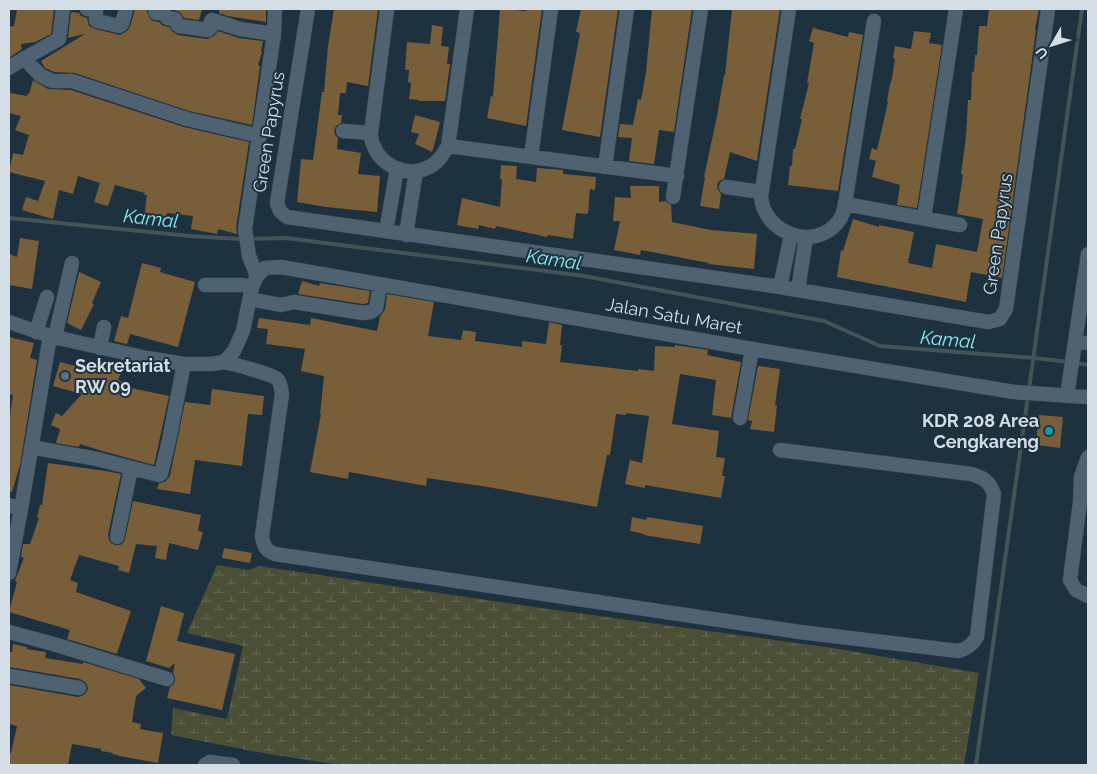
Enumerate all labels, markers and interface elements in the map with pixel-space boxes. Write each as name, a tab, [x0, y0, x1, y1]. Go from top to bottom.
north arrow	[1027, 20, 1077, 70]
text: U	[1032, 44, 1051, 62]
street label: Green Papyrus	[249, 70, 288, 194]
street label: Green Papyrus	[979, 172, 1016, 296]
water label: Kamal	[122, 204, 180, 232]
water label: Kamal	[525, 244, 583, 274]
street label: Jalan Satu Maret	[604, 293, 744, 338]
water label: Kamal	[919, 326, 977, 352]
place label: Sekretariat RW 09	[75, 355, 170, 397]
marker: Sekretariat RW 09	[59, 370, 71, 382]
place label: KDR 208 Area Cengkareng	[922, 410, 1039, 452]
marker: KDR 208 Area Cengkareng	[1043, 425, 1055, 437]

